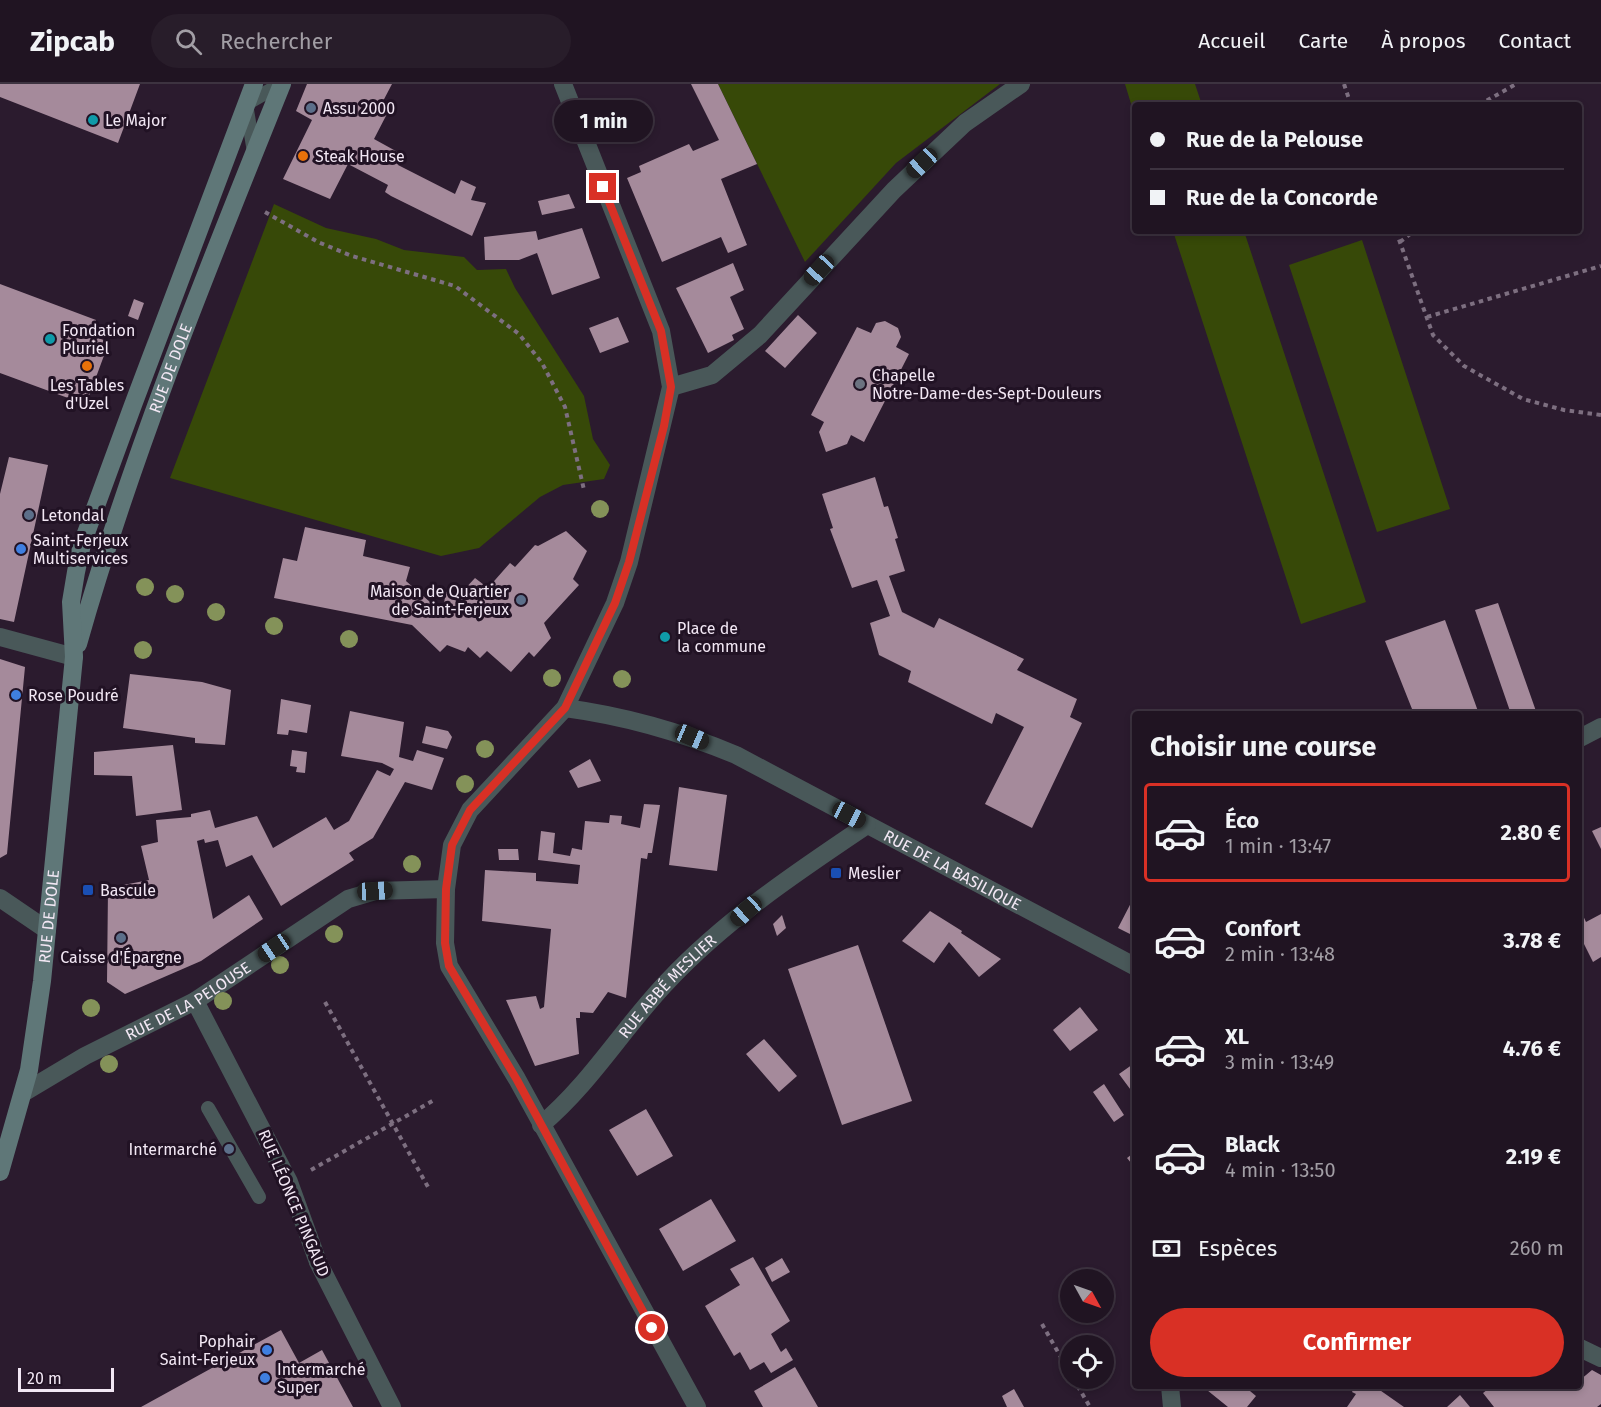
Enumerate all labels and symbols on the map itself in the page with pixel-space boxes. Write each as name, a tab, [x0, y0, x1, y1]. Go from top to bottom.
place label: Assu 2000	[323, 99, 395, 118]
callout: 1 min	[554, 100, 652, 142]
marker: Assu 2000	[304, 101, 318, 115]
place label: Le Major	[105, 111, 167, 130]
marker: Le Major	[86, 113, 100, 127]
car	[903, 144, 941, 182]
place label: Steak House	[315, 147, 405, 166]
marker: Steak House	[296, 149, 310, 163]
route end	[589, 173, 616, 200]
car	[800, 251, 838, 289]
place label: Fondation Pluriel	[62, 321, 135, 358]
street label: RUE DE DOLE	[145, 321, 196, 415]
marker: Fondation Pluriel	[43, 332, 57, 346]
marker: Les Tables d'Uzel	[80, 359, 94, 373]
place label: Chapelle Notre-Dame-des-Sept-Douleurs	[872, 366, 1102, 403]
place label: Les Tables d'Uzel	[50, 376, 124, 413]
marker: Chapelle Notre-Dame-des-Sept-Douleurs	[853, 377, 867, 391]
place label: Letondal	[41, 506, 105, 525]
marker: Letondal	[22, 508, 36, 522]
place label: Saint-Ferjeux Multiservices	[33, 531, 128, 568]
marker: Saint-Ferjeux Multiservices	[14, 542, 28, 556]
place label: Maison de Quartier de Saint-Ferjeux	[370, 582, 510, 619]
marker: Maison de Quartier de Saint-Ferjeux	[514, 593, 528, 607]
place label: Place de la commune	[677, 619, 766, 656]
marker: Place de la commune	[658, 630, 672, 644]
place label: Rose Poudré	[28, 686, 119, 705]
marker: Rose Poudré	[9, 688, 23, 702]
car	[672, 722, 712, 752]
car	[829, 799, 869, 831]
street label: RUE DE LA BASILIQUE	[881, 826, 1025, 914]
place label: Meslier	[848, 864, 902, 883]
marker: Meslier	[829, 866, 843, 880]
street label: RUE DE DOLE	[34, 869, 62, 964]
place label: Bascule	[100, 881, 156, 900]
car	[357, 881, 393, 901]
marker: Bascule	[81, 883, 95, 897]
car	[727, 892, 765, 930]
car	[254, 930, 294, 966]
street label: RUE ABBÉ MESLIER	[614, 930, 720, 1042]
marker: Caisse d'Épargne	[114, 931, 128, 945]
place label: Caisse d'Épargne	[60, 947, 182, 967]
street label: RUE DE LA PELOUSE	[122, 957, 254, 1044]
street label: RUE LÉONCE PINGAUD	[254, 1126, 335, 1279]
place label: Intermarché	[129, 1140, 217, 1159]
marker: Intermarché	[222, 1142, 236, 1156]
north arrow	[1060, 1269, 1114, 1323]
route start	[638, 1314, 665, 1341]
place label: Pophair Saint-Ferjeux	[160, 1332, 256, 1369]
marker: Pophair Saint-Ferjeux	[260, 1343, 274, 1357]
place label: Intermarché Super	[277, 1360, 365, 1397]
scale bar	[18, 1365, 114, 1392]
marker: Intermarché Super	[258, 1371, 272, 1385]

